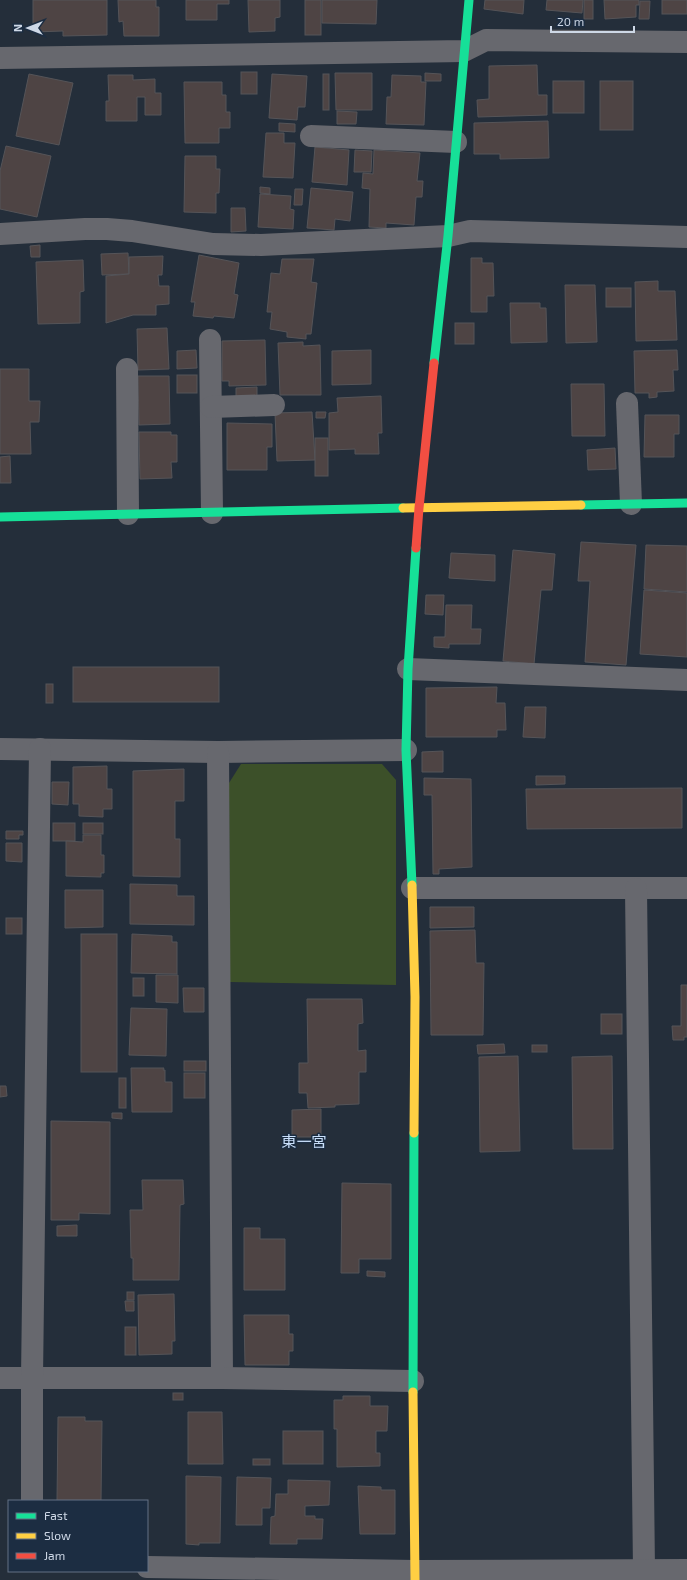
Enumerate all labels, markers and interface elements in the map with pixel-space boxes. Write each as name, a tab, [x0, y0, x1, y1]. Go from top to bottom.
north arrow	[8, 8, 48, 48]
scale bar	[551, 8, 634, 34]
text: 20 m	[557, 14, 584, 28]
text: N	[11, 24, 24, 32]
district label: 東一宮	[281, 1132, 327, 1150]
legend	[8, 1500, 148, 1572]
text: Fast	[44, 1508, 68, 1522]
text: Slow	[44, 1528, 71, 1542]
text: Jam	[44, 1548, 65, 1562]

